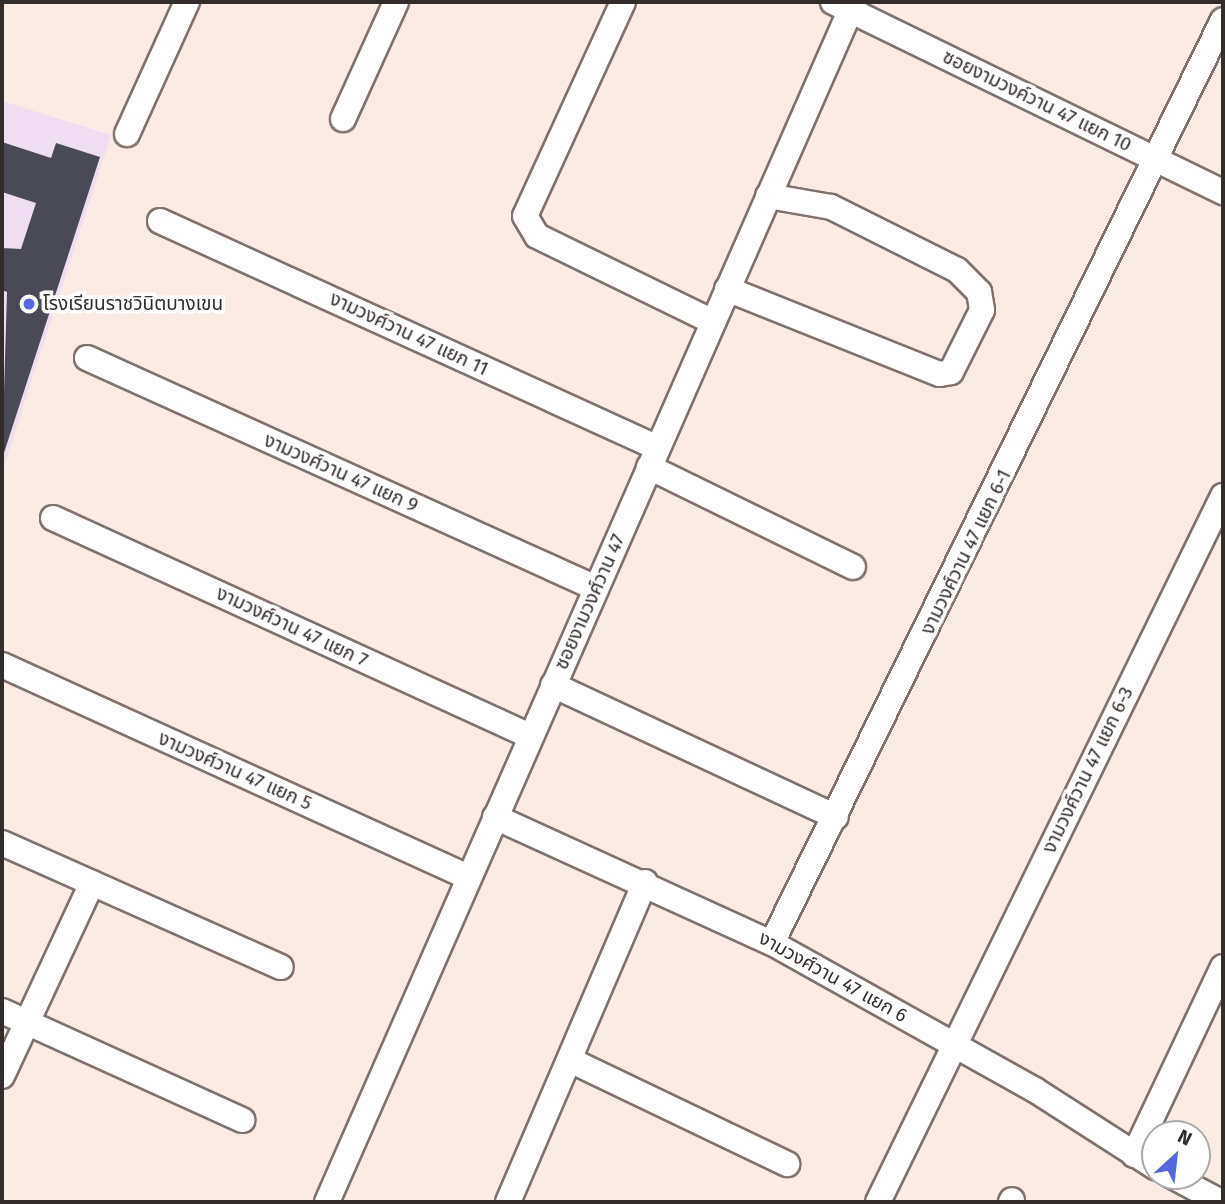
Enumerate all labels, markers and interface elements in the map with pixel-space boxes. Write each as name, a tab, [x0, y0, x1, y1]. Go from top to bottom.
street label: ซอยงามวงค์วาน 47 แยก 10	[939, 45, 1135, 157]
street label: งามวงศ์วาน 47 แยก 11	[326, 287, 492, 381]
place label: โรงเรียนราชวินิตบางเขน	[43, 293, 223, 315]
marker: โรงเรียนราชวินิตบางเขน	[21, 296, 37, 312]
street label: งามวงศ์วาน 47 แยก 9	[261, 429, 421, 517]
street label: งามวงศ์วาน 47 แยก 6-1	[916, 466, 1016, 638]
street label: ซอยงามวงศ์วาน 47	[550, 531, 630, 673]
street label: งามวงศ์วาน 47 แยก 7	[213, 582, 371, 672]
street label: งามวงศ์วาน 47 แยก 6-3	[1038, 683, 1138, 857]
street label: งามวงศ์วาน 47 แยก 5	[155, 727, 315, 815]
street label: งามวงศ์วาน 47 แยก 6	[755, 927, 911, 1027]
north arrow	[1141, 1120, 1211, 1190]
text: N	[1174, 1125, 1196, 1151]

